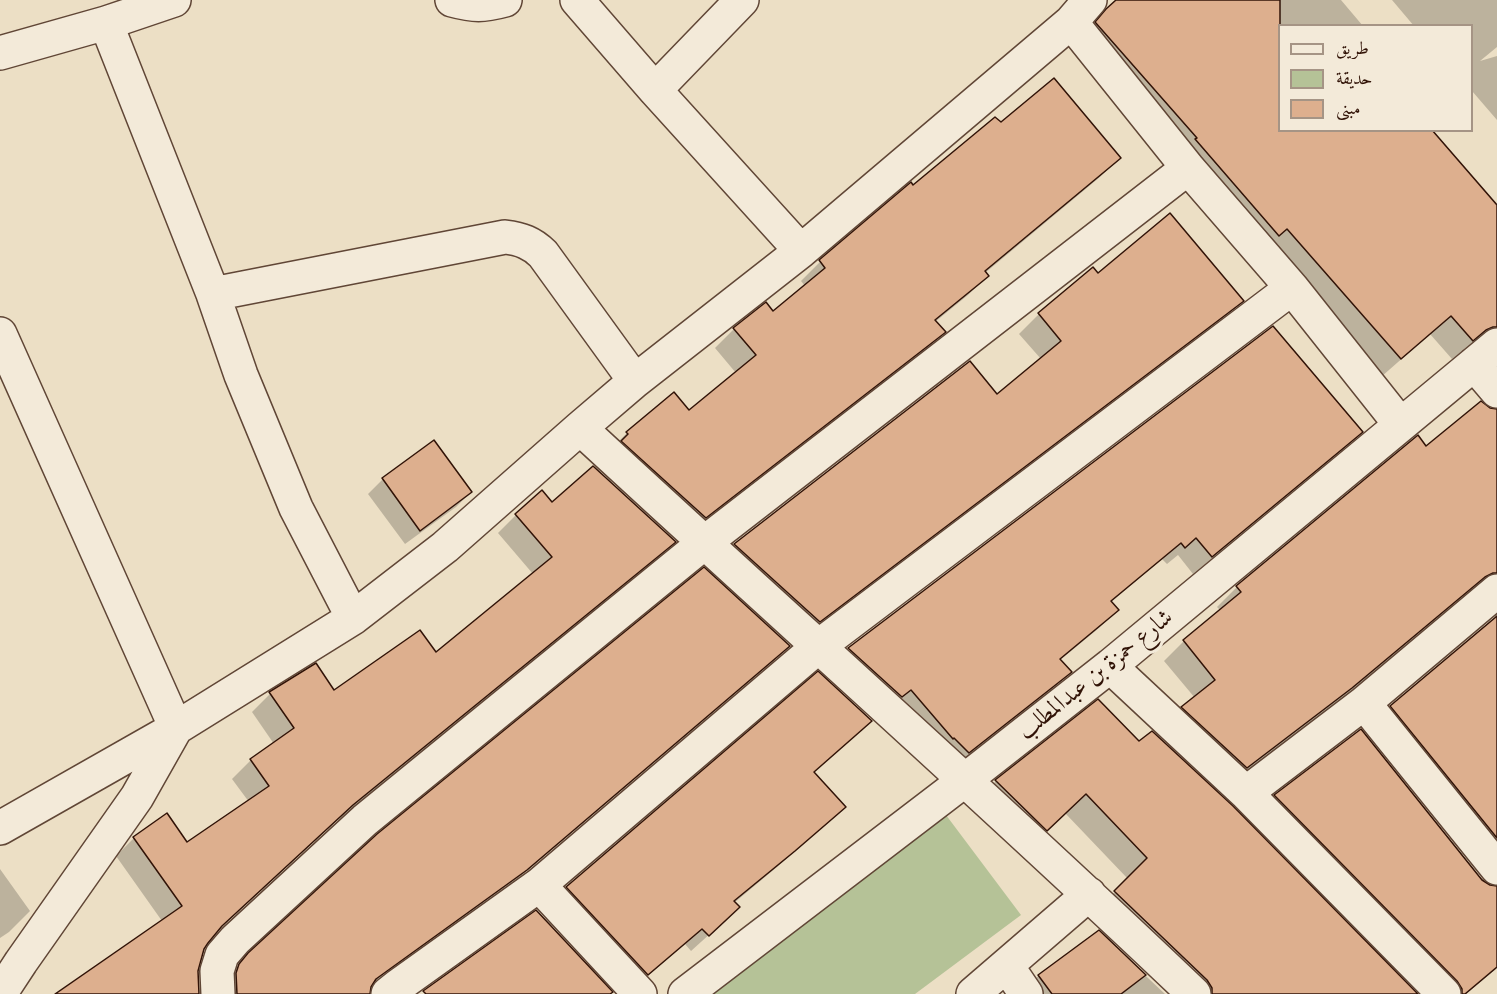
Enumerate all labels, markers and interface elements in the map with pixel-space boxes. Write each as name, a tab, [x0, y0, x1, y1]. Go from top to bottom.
legend	[1278, 24, 1473, 132]
text: طريق	[1336, 34, 1369, 61]
text: حديقة	[1336, 64, 1372, 91]
text: مبنى	[1336, 94, 1361, 121]
street label: شارع حمزة بن عبدالمطلب	[1013, 604, 1179, 746]

